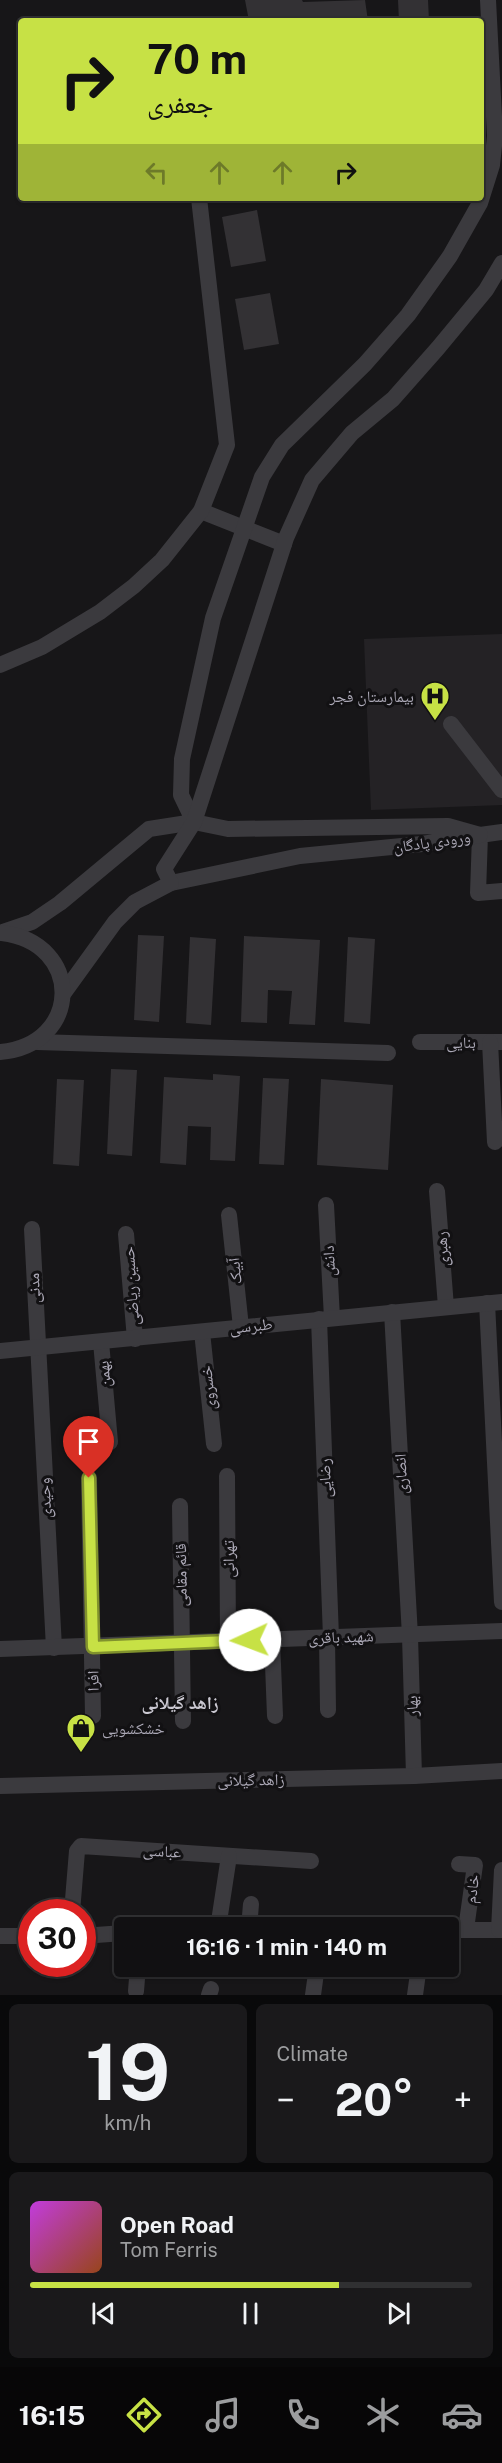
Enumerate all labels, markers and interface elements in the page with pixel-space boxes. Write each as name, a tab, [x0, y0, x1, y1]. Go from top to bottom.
text: 70 m	[147, 34, 247, 83]
icon: right	[48, 42, 126, 120]
text: جعفری	[147, 87, 213, 119]
icon: left	[140, 156, 173, 189]
icon: ahead	[203, 156, 236, 189]
icon: ahead	[266, 156, 299, 189]
icon: right	[329, 156, 362, 189]
hospital icon: بیمارستان فجر	[419, 680, 451, 722]
place label: بیمارستان فجر	[329, 687, 414, 707]
street label: ورودی پادگان	[392, 827, 472, 858]
street label: بنایی	[446, 1033, 476, 1053]
street label: رهبری	[431, 1231, 454, 1267]
street label: دانش	[319, 1245, 340, 1277]
street label: حسین ریاضی	[119, 1246, 144, 1326]
street label: آبیک	[224, 1256, 246, 1285]
street label: مدنی	[24, 1273, 45, 1303]
street label: طبرسی	[229, 1314, 274, 1339]
street label: بهمن	[93, 1360, 116, 1388]
street label: خسروی	[196, 1365, 221, 1411]
pin	[63, 1416, 114, 1478]
icon: arrive	[72, 1425, 105, 1458]
street label: انصاری	[390, 1453, 413, 1495]
street label: رضایی	[315, 1458, 336, 1498]
street label: وحیدی	[34, 1477, 57, 1519]
street label: تهرانی	[219, 1540, 239, 1578]
street label: قائم مقامی	[171, 1543, 192, 1607]
position arrow	[218, 1608, 282, 1672]
street label: شهید باقری	[308, 1626, 374, 1649]
street label: افرا	[83, 1670, 103, 1692]
district label: زاهد گیلانی	[141, 1692, 219, 1714]
street label: بهار	[402, 1695, 422, 1718]
shop icon: خشکشویی	[65, 1712, 97, 1754]
place label: خشکشویی	[102, 1719, 165, 1739]
street label: زاهد گیلانی	[217, 1770, 285, 1791]
street label: عباسی	[142, 1840, 182, 1863]
street label: خادم	[461, 1874, 484, 1905]
speed limit sign: 30	[18, 1899, 96, 1977]
text: 16:16 · 1 min · 140 m	[186, 1934, 387, 1960]
text: 19	[85, 2026, 170, 2118]
text: Climate	[277, 2042, 348, 2066]
text: 20°	[335, 2073, 414, 2126]
text: −	[277, 2081, 295, 2119]
text: +	[454, 2081, 472, 2119]
text: km/h	[104, 2111, 151, 2135]
text: Open Road	[120, 2212, 234, 2238]
text: Tom Ferris	[120, 2238, 218, 2262]
icon: previous	[87, 2297, 120, 2330]
icon: pause	[234, 2297, 267, 2330]
icon: next	[382, 2297, 415, 2330]
icon: directions	[123, 2394, 165, 2436]
icon: music	[202, 2394, 244, 2436]
icon: phone	[282, 2394, 324, 2436]
icon: climate	[362, 2394, 404, 2436]
icon: car	[441, 2394, 483, 2436]
text: 16:15	[19, 2399, 85, 2431]

